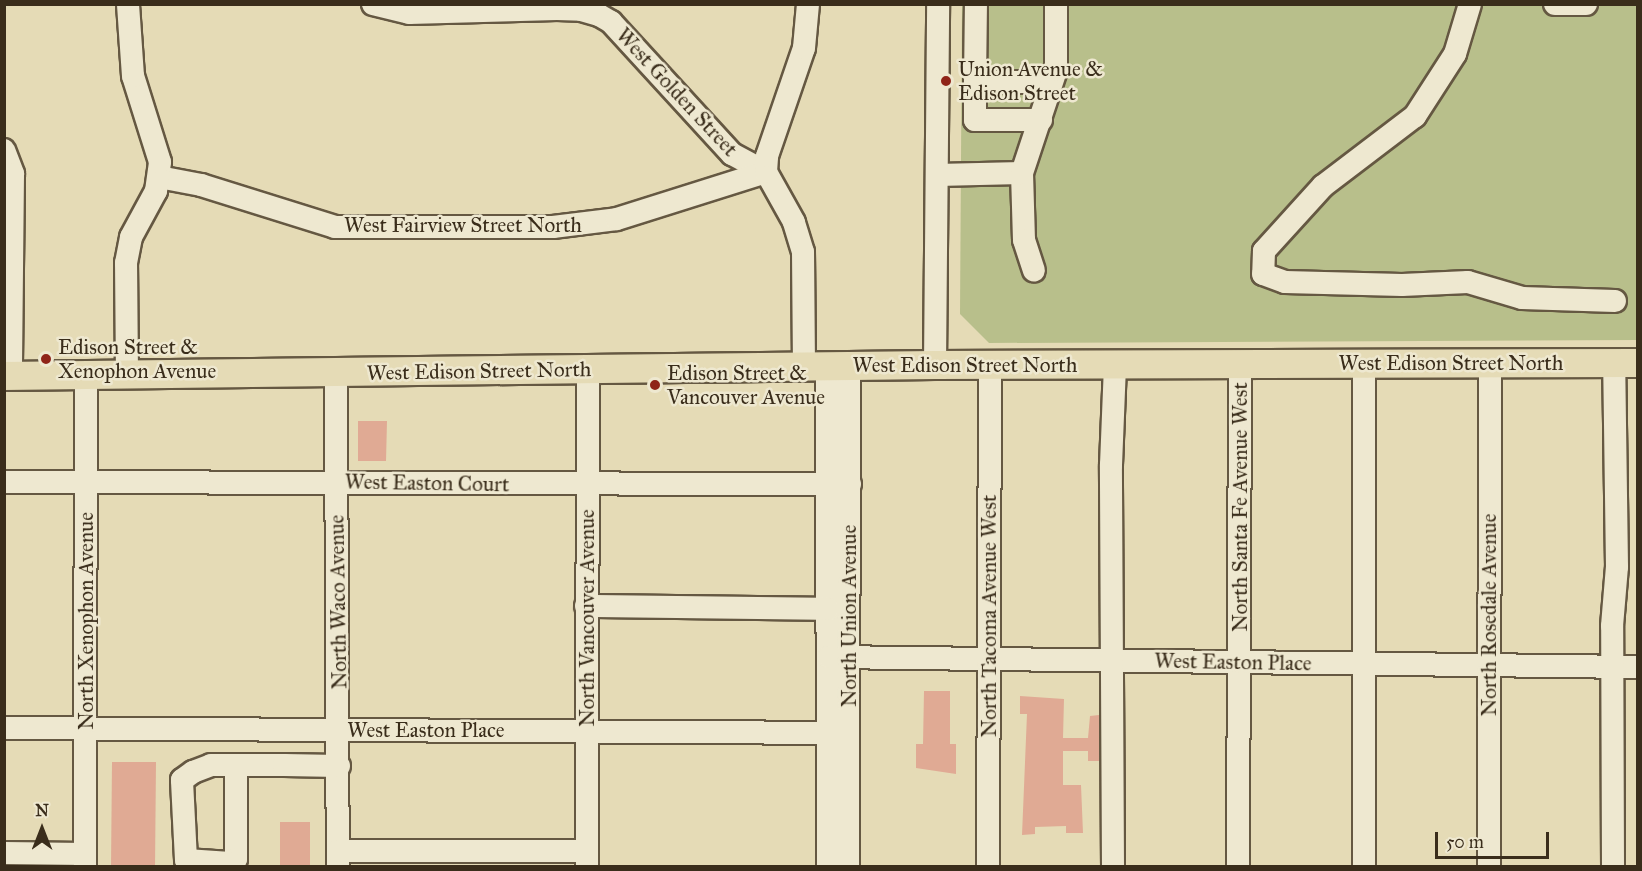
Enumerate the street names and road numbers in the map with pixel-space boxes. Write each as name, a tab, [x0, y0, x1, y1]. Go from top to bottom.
street label: West Golden Street	[611, 23, 743, 161]
street label: West Fairview Street North	[344, 212, 582, 238]
street label: West Edison Street North	[1339, 350, 1563, 376]
street label: West Edison Street North	[853, 352, 1077, 378]
street label: West Edison Street North	[366, 356, 592, 386]
street label: North Santa Fe Avenue West	[1227, 382, 1253, 632]
street label: West Easton Court	[344, 469, 510, 497]
street label: North Tacoma Avenue West	[976, 495, 1002, 737]
street label: North Vancouver Avenue	[574, 509, 600, 727]
street label: North Xenophon Avenue	[73, 512, 99, 730]
street label: North Waco Avenue	[324, 514, 352, 690]
street label: North Rosedale Avenue	[1476, 514, 1502, 716]
street label: North Union Avenue	[836, 525, 862, 707]
street label: West Easton Place	[1154, 648, 1312, 676]
street label: West Easton Place	[347, 717, 505, 743]

